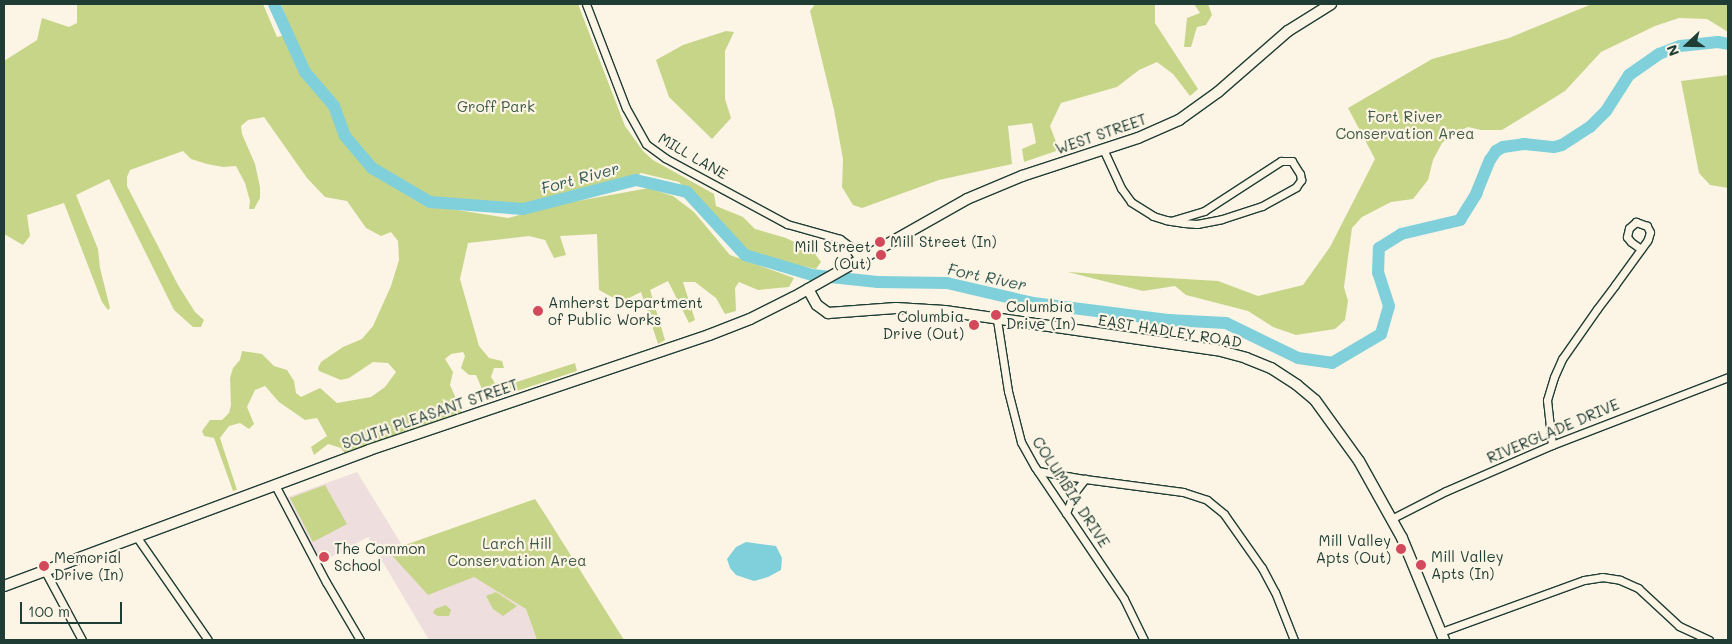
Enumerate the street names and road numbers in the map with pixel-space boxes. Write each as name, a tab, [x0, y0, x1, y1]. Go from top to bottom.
street label: WEST STREET	[1053, 110, 1149, 158]
street label: MILL LANE	[655, 129, 731, 183]
street label: EAST HADLEY ROAD	[1097, 311, 1243, 351]
street label: SOUTH PLEASANT STREET	[340, 375, 520, 453]
street label: RIVERGLADE DRIVE	[1484, 395, 1622, 467]
street label: COLUMBIA DRIVE	[1029, 433, 1113, 551]

